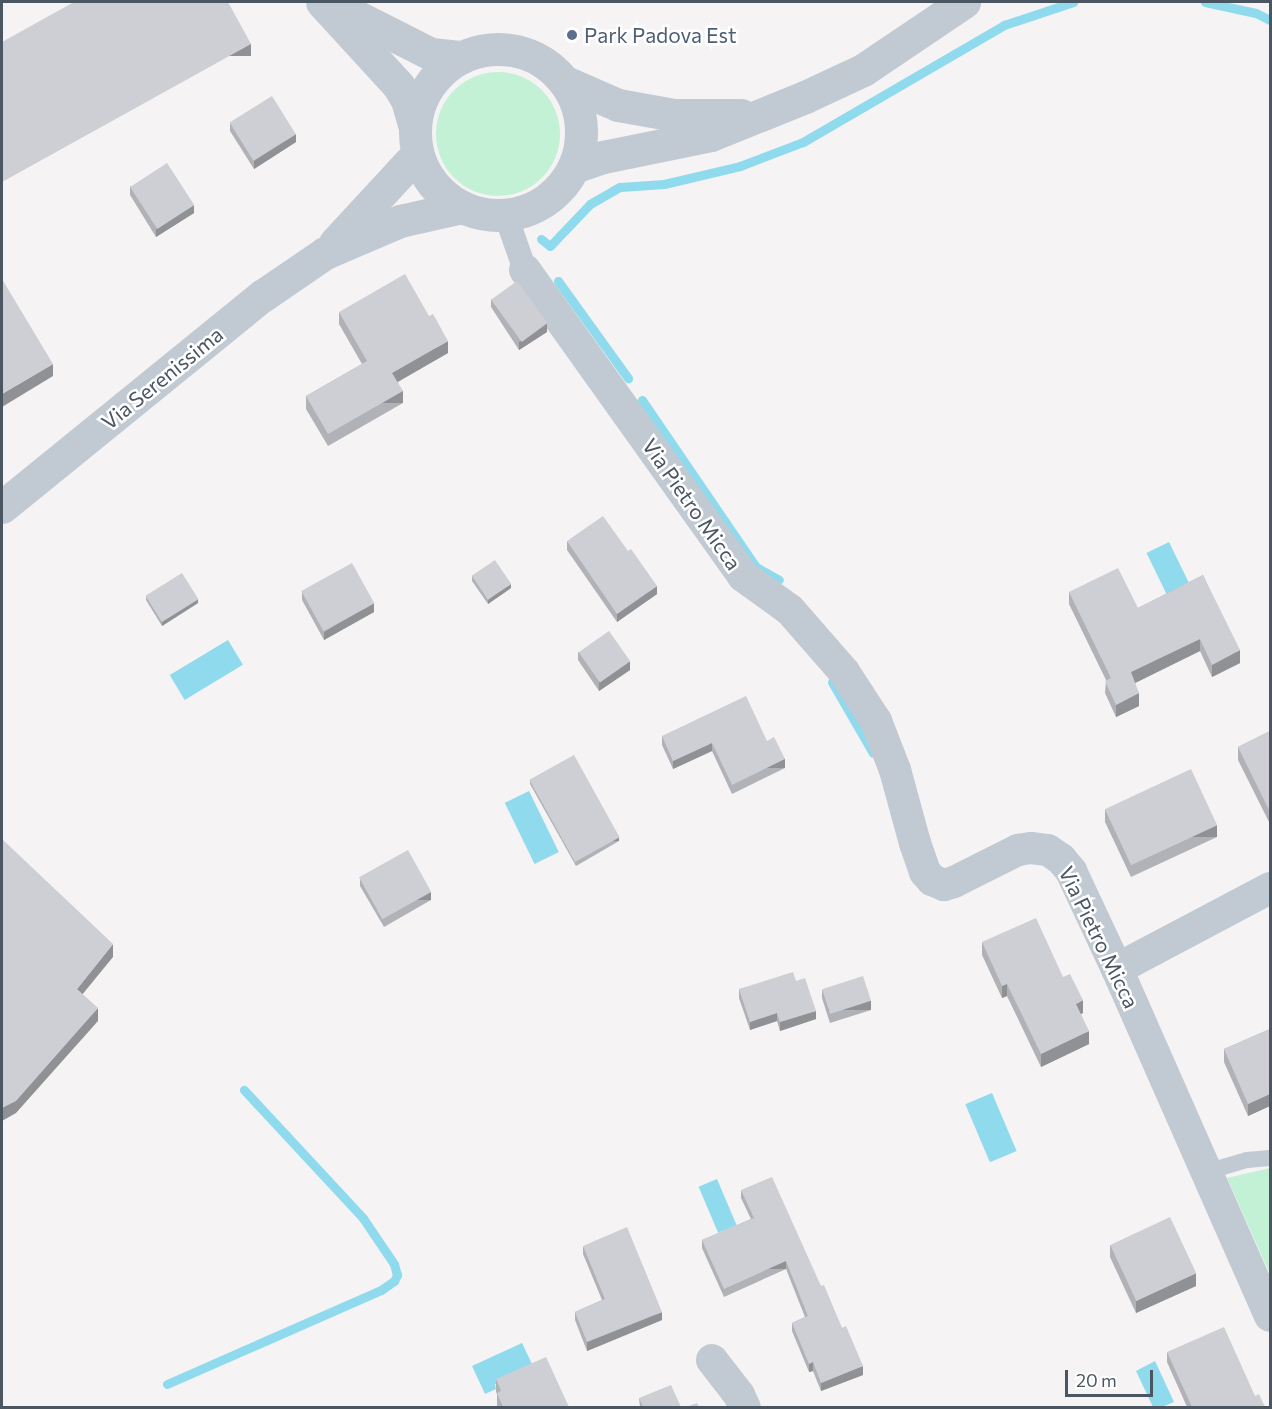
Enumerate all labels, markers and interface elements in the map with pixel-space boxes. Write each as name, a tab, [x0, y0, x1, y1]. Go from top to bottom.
place label: Park Padova Est	[584, 22, 736, 48]
marker: Park Padova Est	[565, 28, 579, 42]
street label: Via Serenissima	[96, 321, 228, 435]
street label: Via Pietro Micca	[637, 433, 747, 575]
street label: Via Pietro Micca	[1054, 862, 1144, 1012]
scale bar	[1068, 1358, 1156, 1396]
text: 20 m	[1076, 1369, 1117, 1391]

